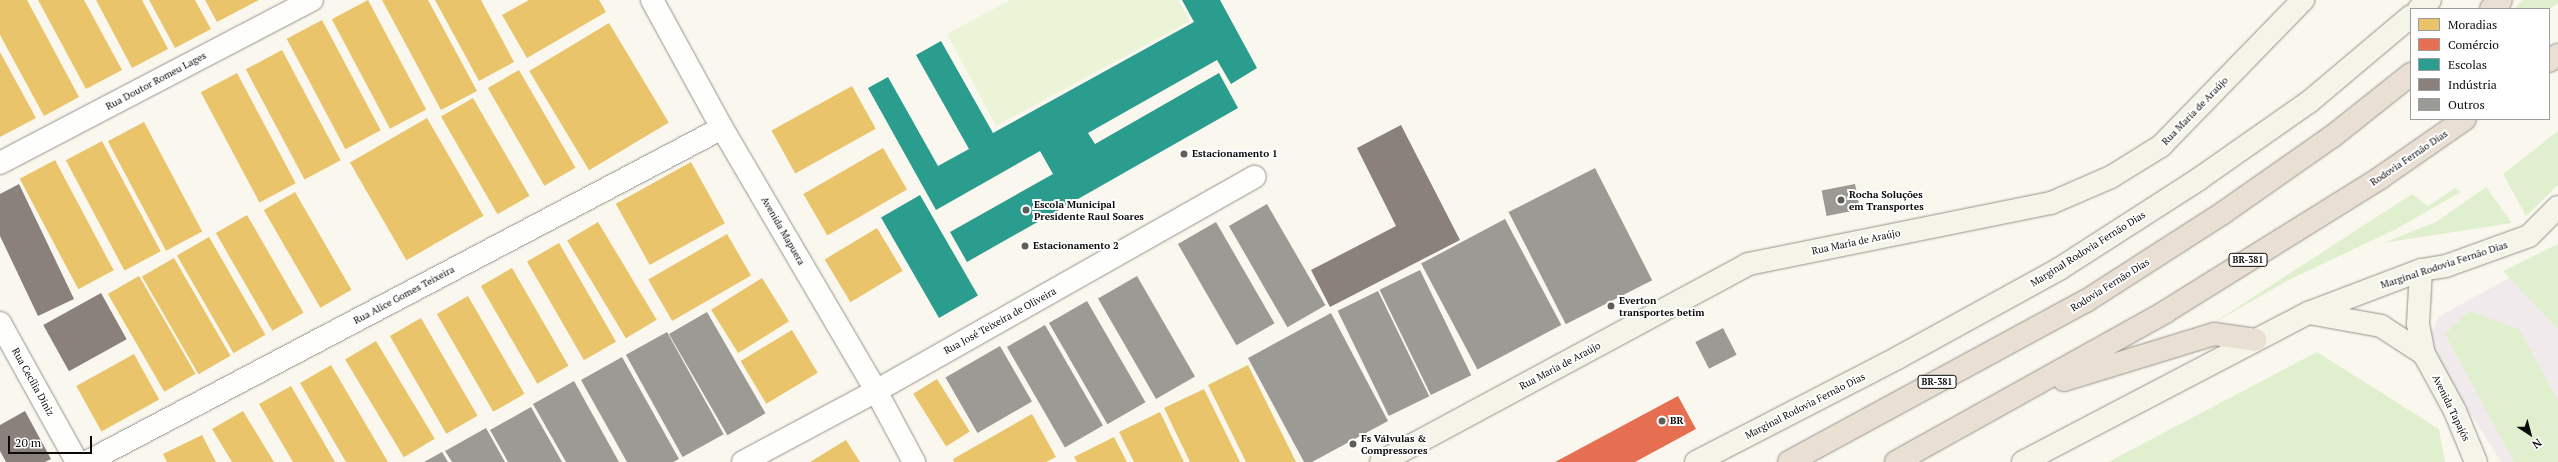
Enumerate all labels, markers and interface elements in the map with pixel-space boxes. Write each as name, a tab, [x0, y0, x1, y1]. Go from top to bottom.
legend	[2410, 8, 2550, 120]
text: Moradias	[2448, 17, 2497, 32]
text: Comércio	[2448, 37, 2499, 52]
street label: Rua Doutor Romeu Lages	[104, 49, 208, 113]
text: Escolas	[2448, 57, 2487, 72]
street label: Rua Maria de Araújo	[2159, 74, 2231, 148]
text: Indústria	[2448, 77, 2497, 92]
text: Outros	[2448, 97, 2485, 112]
street label: Rodovia Fernão Dias	[2368, 128, 2450, 188]
place label: Estacionamento 1	[1192, 148, 1278, 160]
marker: Estacionamento 1	[1179, 149, 1189, 159]
place label: Rocha Soluções em Transportes	[1849, 188, 1924, 212]
street label: Avenida Mapuera	[759, 195, 807, 267]
marker: Rocha Soluções em Transportes	[1836, 195, 1846, 205]
place label: Escola Municipal Presidente Raul Soares	[1034, 198, 1144, 222]
marker: Escola Municipal Presidente Raul Soares	[1021, 205, 1031, 215]
street label: Marginal Rodovia Fernão Dias	[2028, 209, 2148, 289]
street label: Rua Maria de Araújo	[1810, 227, 1902, 257]
street label: Marginal Rodovia Fernão Dias	[2379, 239, 2509, 291]
place label: Estacionamento 2	[1033, 240, 1119, 252]
marker: Estacionamento 2	[1020, 241, 1030, 251]
road number: BR-381	[2228, 253, 2268, 267]
street label: Rodovia Fernão Dias	[2068, 256, 2152, 314]
street label: Rua Alice Gomes Teixeira	[351, 263, 457, 327]
street label: Rua José Teixeira de Oliveira	[942, 285, 1058, 357]
place label: Everton transportes betim	[1619, 294, 1705, 318]
marker: Everton transportes betim	[1606, 301, 1616, 311]
street label: Rua Maria de Araújo	[1517, 339, 1603, 393]
street label: Rua Cecília Diniz	[9, 346, 57, 418]
street label: Marginal Rodovia Fernão Dias	[1743, 370, 1867, 442]
street label: Avenida Tapajós	[2430, 373, 2472, 443]
road number: BR-381	[1917, 375, 1957, 389]
north arrow	[2510, 414, 2550, 454]
place label: BR	[1670, 415, 1683, 427]
marker: BR	[1657, 416, 1667, 426]
scale bar	[10, 428, 94, 454]
place label: Fs Válvulas & Compressores	[1361, 432, 1427, 456]
text: 20 m	[15, 435, 41, 450]
text: N	[2530, 436, 2545, 452]
marker: Fs Válvulas & Compressores	[1348, 439, 1358, 449]

